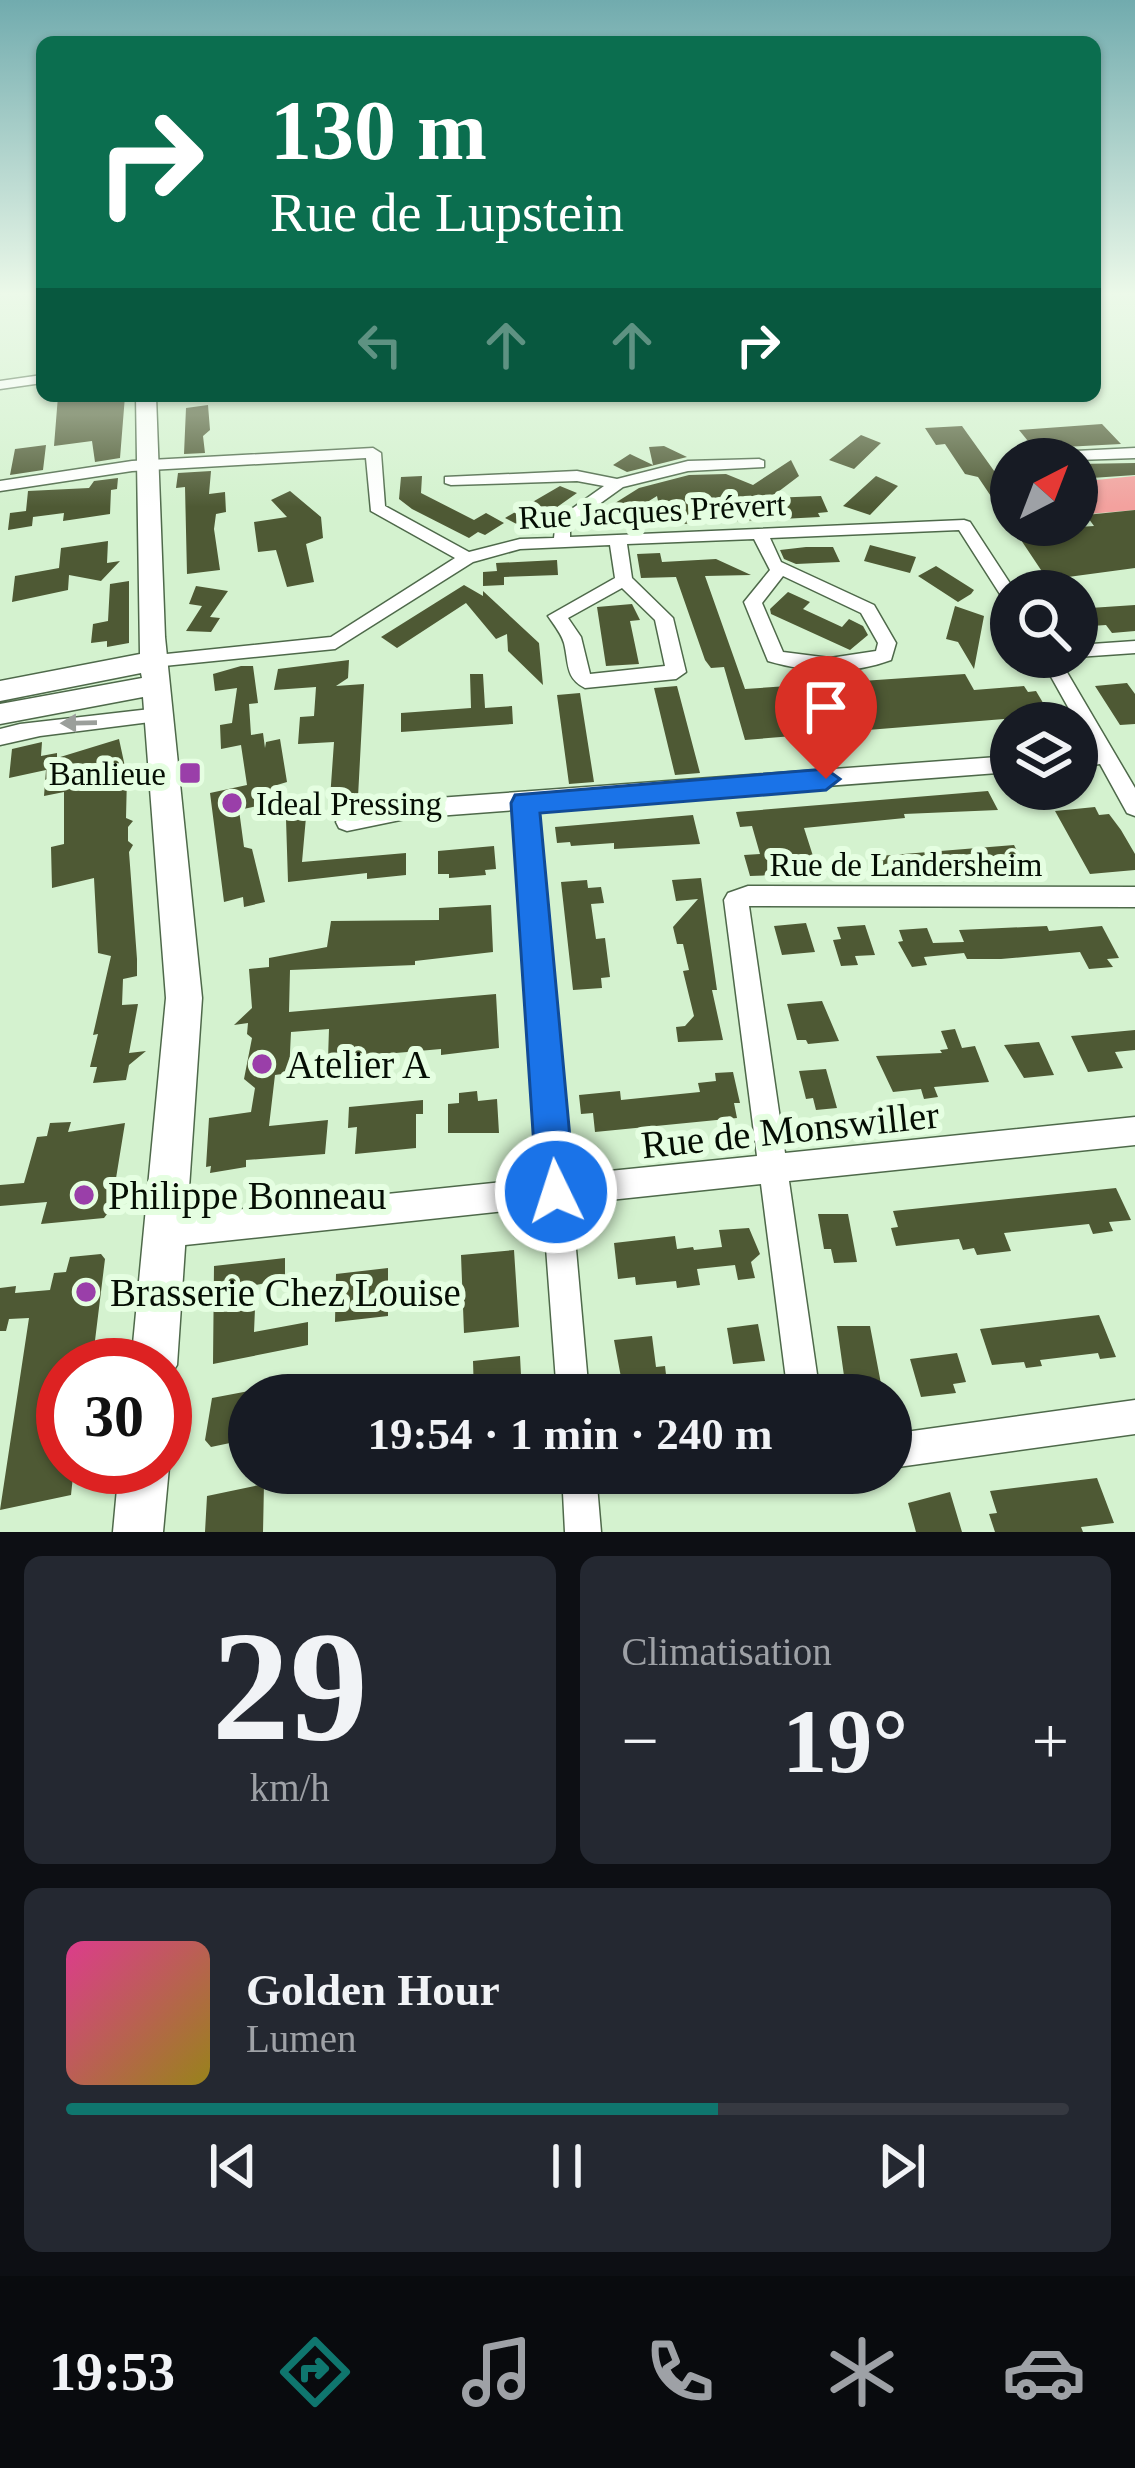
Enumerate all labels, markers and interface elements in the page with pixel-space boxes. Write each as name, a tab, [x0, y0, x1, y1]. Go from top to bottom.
icon: right	[72, 84, 228, 240]
text: 130 m	[270, 84, 487, 177]
text: Rue de Lupstein	[270, 183, 624, 243]
icon: left	[347, 312, 413, 378]
icon: ahead	[473, 312, 539, 378]
icon: ahead	[599, 312, 665, 378]
icon: right	[725, 312, 791, 378]
north arrow	[990, 438, 1098, 546]
map controls	[990, 438, 1098, 810]
street label: Rue Jacques Prévert	[518, 486, 787, 536]
button: search	[990, 570, 1098, 678]
pin	[775, 656, 877, 779]
icon: arrive	[793, 674, 859, 740]
button: layers	[990, 702, 1098, 810]
one-way arrow	[59, 714, 97, 733]
place label: Banlieue	[49, 756, 166, 792]
marker: Banlieue	[177, 760, 203, 786]
place label: Ideal Pressing	[256, 786, 442, 822]
marker: Ideal Pressing	[219, 790, 245, 816]
street label: Rue de Landersheim	[769, 847, 1043, 883]
place label: Atelier A	[286, 1043, 430, 1086]
marker: Atelier A	[249, 1051, 275, 1077]
street label: Rue de Monswiller	[639, 1092, 941, 1167]
position arrow	[493, 1129, 619, 1255]
place label: Philippe Bonneau	[108, 1174, 386, 1218]
marker: Philippe Bonneau	[71, 1182, 97, 1208]
place label: Brasserie Chez Louise	[110, 1271, 461, 1314]
marker: Brasserie Chez Louise	[73, 1279, 99, 1305]
speed limit sign: 30	[36, 1338, 192, 1494]
text: 19:54 · 1 min · 240 m	[368, 1409, 773, 1459]
text: 29	[212, 1600, 368, 1773]
text: Climatisation	[622, 1630, 832, 1673]
text: 19°	[782, 1692, 908, 1791]
text: −	[622, 1704, 659, 1777]
text: +	[1032, 1704, 1069, 1777]
text: km/h	[250, 1766, 330, 1809]
text: Golden Hour	[246, 1965, 500, 2015]
text: Lumen	[246, 2017, 356, 2060]
icon: previous	[200, 2133, 266, 2199]
icon: pause	[534, 2133, 600, 2199]
icon: next	[869, 2133, 935, 2199]
icon: directions	[273, 2330, 357, 2414]
icon: music	[455, 2330, 539, 2414]
icon: phone	[638, 2330, 722, 2414]
icon: climate	[820, 2330, 904, 2414]
icon: car	[1002, 2330, 1086, 2414]
text: 19:53	[49, 2342, 175, 2402]

